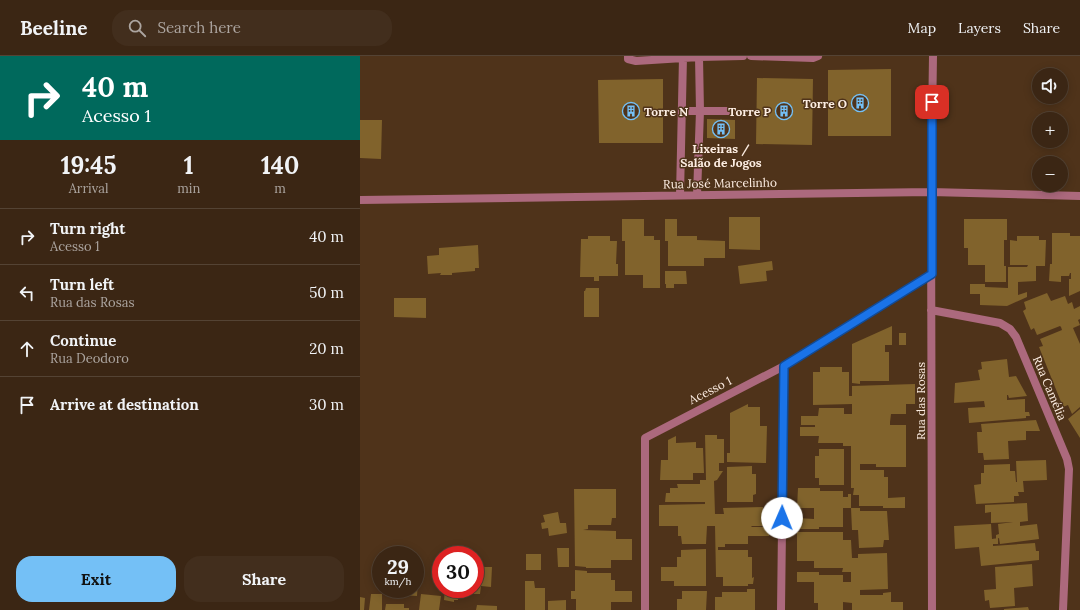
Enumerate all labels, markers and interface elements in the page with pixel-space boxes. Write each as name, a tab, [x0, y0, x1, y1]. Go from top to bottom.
search box	[112, 10, 392, 46]
text: Beeline	[20, 16, 88, 40]
icon: search	[126, 17, 148, 39]
text: Search here	[158, 18, 241, 37]
text: Map	[908, 19, 936, 37]
text: Layers	[958, 19, 1001, 37]
text: Share	[1023, 19, 1060, 37]
map controls	[1032, 68, 1068, 192]
button: sound	[1032, 68, 1068, 104]
text: 40 m	[82, 69, 148, 105]
icon: right	[16, 72, 68, 124]
pin	[915, 85, 949, 119]
icon: arrive	[921, 91, 943, 113]
building icon: Torre O	[850, 93, 870, 113]
place label: Torre O	[803, 96, 847, 111]
building icon: Torre N	[621, 101, 641, 121]
building icon: Torre P	[774, 101, 794, 121]
text: Acesso 1	[82, 104, 151, 127]
place label: Torre N	[644, 104, 688, 119]
place label: Torre P	[728, 104, 771, 119]
button: +	[1032, 112, 1068, 148]
building icon: Lixeiras / Salão de Jogos	[711, 119, 731, 139]
place label: Lixeiras / Salão de Jogos	[680, 141, 762, 170]
text: 19:45	[61, 150, 116, 181]
text: 1	[184, 150, 194, 181]
text: 140	[261, 150, 299, 181]
button: −	[1032, 156, 1068, 192]
street label: Rua José Marcelinho	[663, 175, 777, 191]
text: Arrival	[69, 180, 108, 197]
text: min	[177, 180, 200, 197]
text: m	[274, 180, 286, 197]
text: Turn right	[50, 219, 126, 238]
icon: right	[16, 226, 38, 248]
text: 40 m	[309, 227, 344, 246]
text: Acesso 1	[50, 238, 100, 255]
text: Turn left	[50, 275, 114, 294]
icon: left	[16, 282, 38, 304]
text: 50 m	[309, 283, 344, 302]
text: Rua das Rosas	[50, 294, 134, 311]
text: Continue	[50, 331, 116, 350]
icon: ahead	[16, 338, 38, 360]
text: 20 m	[309, 339, 344, 358]
text: Rua Deodoro	[50, 350, 129, 367]
street label: Rua Camélia	[1030, 353, 1070, 423]
street label: Rua das Rosas	[913, 362, 928, 440]
street label: Acesso 1	[685, 373, 734, 408]
icon: arrive	[16, 394, 38, 416]
text: Arrive at destination	[50, 395, 199, 414]
text: 30 m	[309, 395, 344, 414]
position arrow	[761, 497, 803, 539]
speed limit sign: 30	[432, 546, 484, 598]
text: 29	[387, 554, 409, 579]
button: Exit	[16, 556, 176, 602]
button: Share	[184, 556, 344, 602]
text: km/h	[384, 575, 412, 588]

